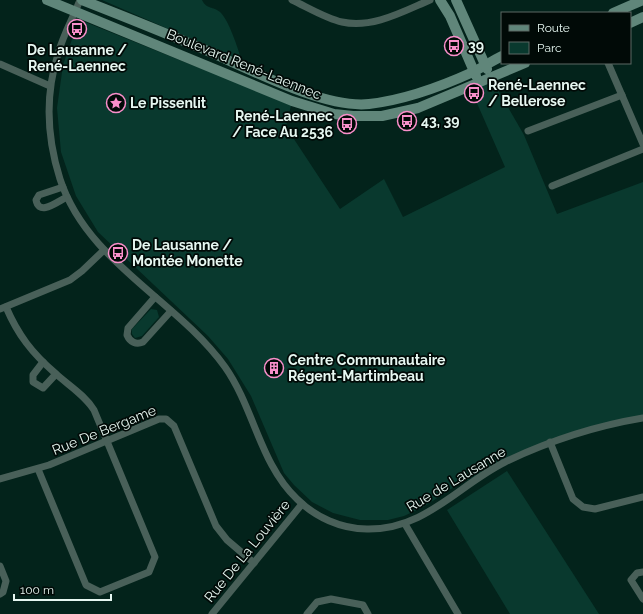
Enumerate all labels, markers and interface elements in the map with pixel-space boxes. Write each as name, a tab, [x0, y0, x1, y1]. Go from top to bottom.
legend	[501, 12, 631, 64]
bus stop icon: De Lausanne / René-Laennec	[66, 18, 88, 40]
text: Route	[537, 21, 570, 35]
street label: Boulevard René-Laennec	[164, 26, 324, 103]
bus stop icon: 39	[443, 35, 465, 57]
place label: 39	[468, 38, 484, 54]
text: Parc	[537, 41, 562, 55]
place label: De Lausanne / René-Laennec	[27, 42, 127, 74]
place label: René-Laennec / Bellerose	[488, 77, 586, 109]
bus stop icon: René-Laennec / Bellerose	[463, 82, 485, 104]
place icon: Le Pissenlit	[105, 92, 127, 114]
place label: Le Pissenlit	[130, 95, 207, 111]
place label: René-Laennec / Face Au 2536	[232, 108, 333, 140]
bus stop icon: 43, 39	[396, 110, 418, 132]
bus stop icon: René-Laennec / Face Au 2536	[336, 113, 358, 135]
place label: 43, 39	[421, 113, 459, 129]
place label: De Lausanne / Montée Monette	[132, 237, 243, 269]
bus stop icon: De Lausanne / Montée Monette	[107, 242, 129, 264]
place label: Centre Communautaire Régent-Martimbeau	[288, 352, 446, 384]
building icon: Centre Communautaire Régent-Martimbeau	[263, 357, 285, 379]
street label: Rue De Bergame	[50, 402, 158, 458]
street label: Rue de Lausanne	[404, 443, 508, 515]
street label: Rue De La Louvière	[201, 497, 293, 605]
scale bar	[14, 576, 111, 602]
text: 100 m	[20, 583, 54, 597]

